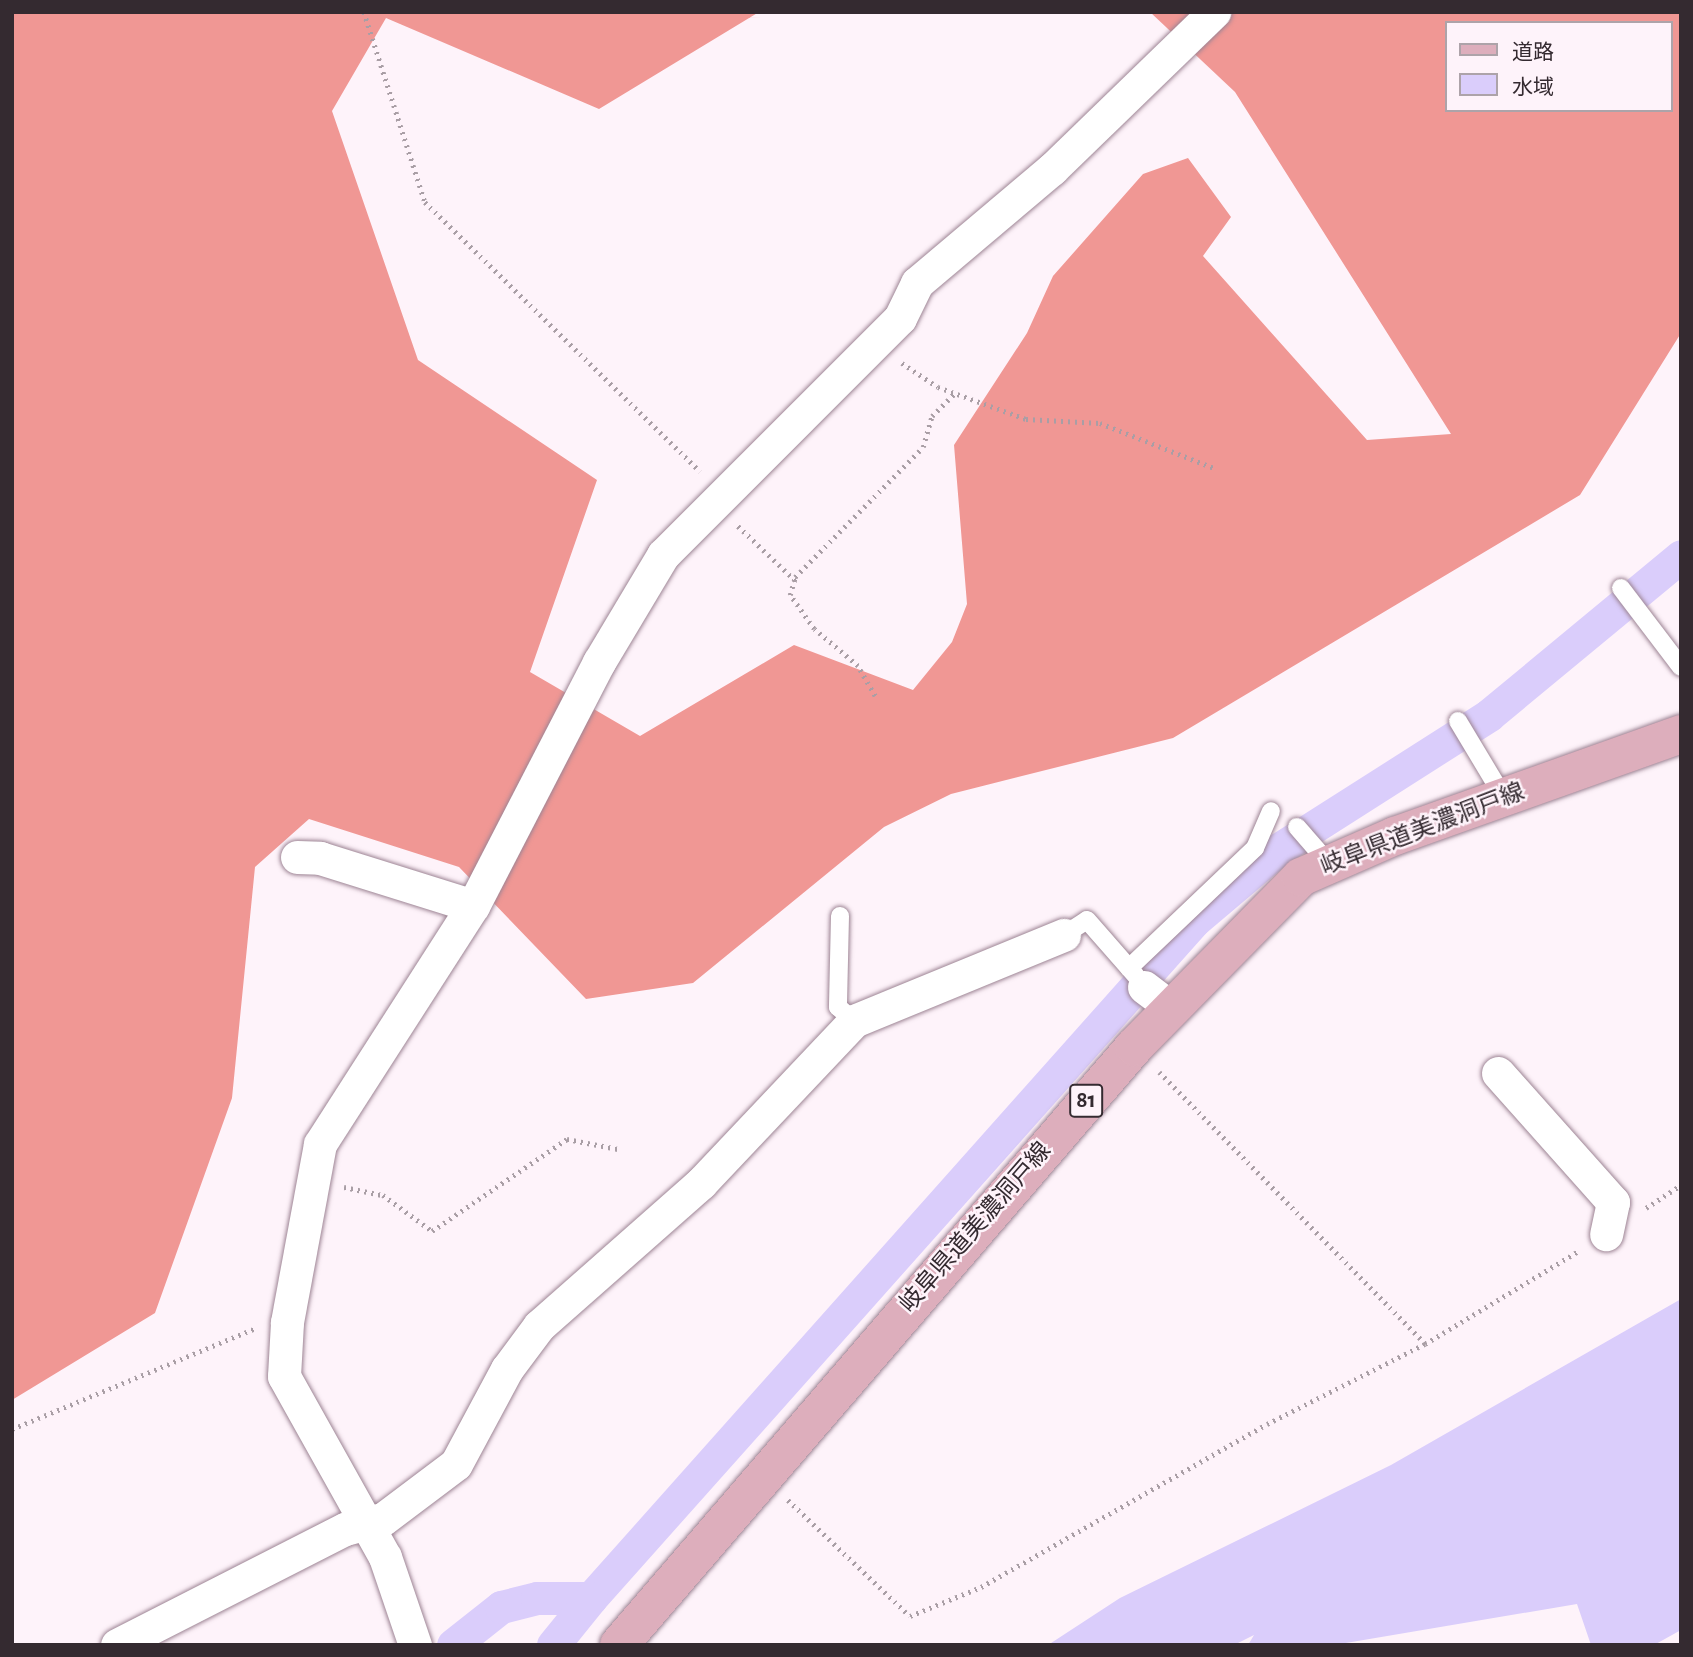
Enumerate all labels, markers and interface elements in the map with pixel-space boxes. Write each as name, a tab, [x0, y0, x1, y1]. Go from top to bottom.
legend	[1444, 21, 1672, 112]
text: 道路	[1512, 42, 1554, 63]
text: 水域	[1512, 77, 1554, 98]
street label: 岐阜県道美濃洞戸線	[1317, 778, 1529, 882]
road number: 81	[1068, 1082, 1104, 1120]
street label: 岐阜県道美濃洞戸線	[894, 1137, 1058, 1319]

